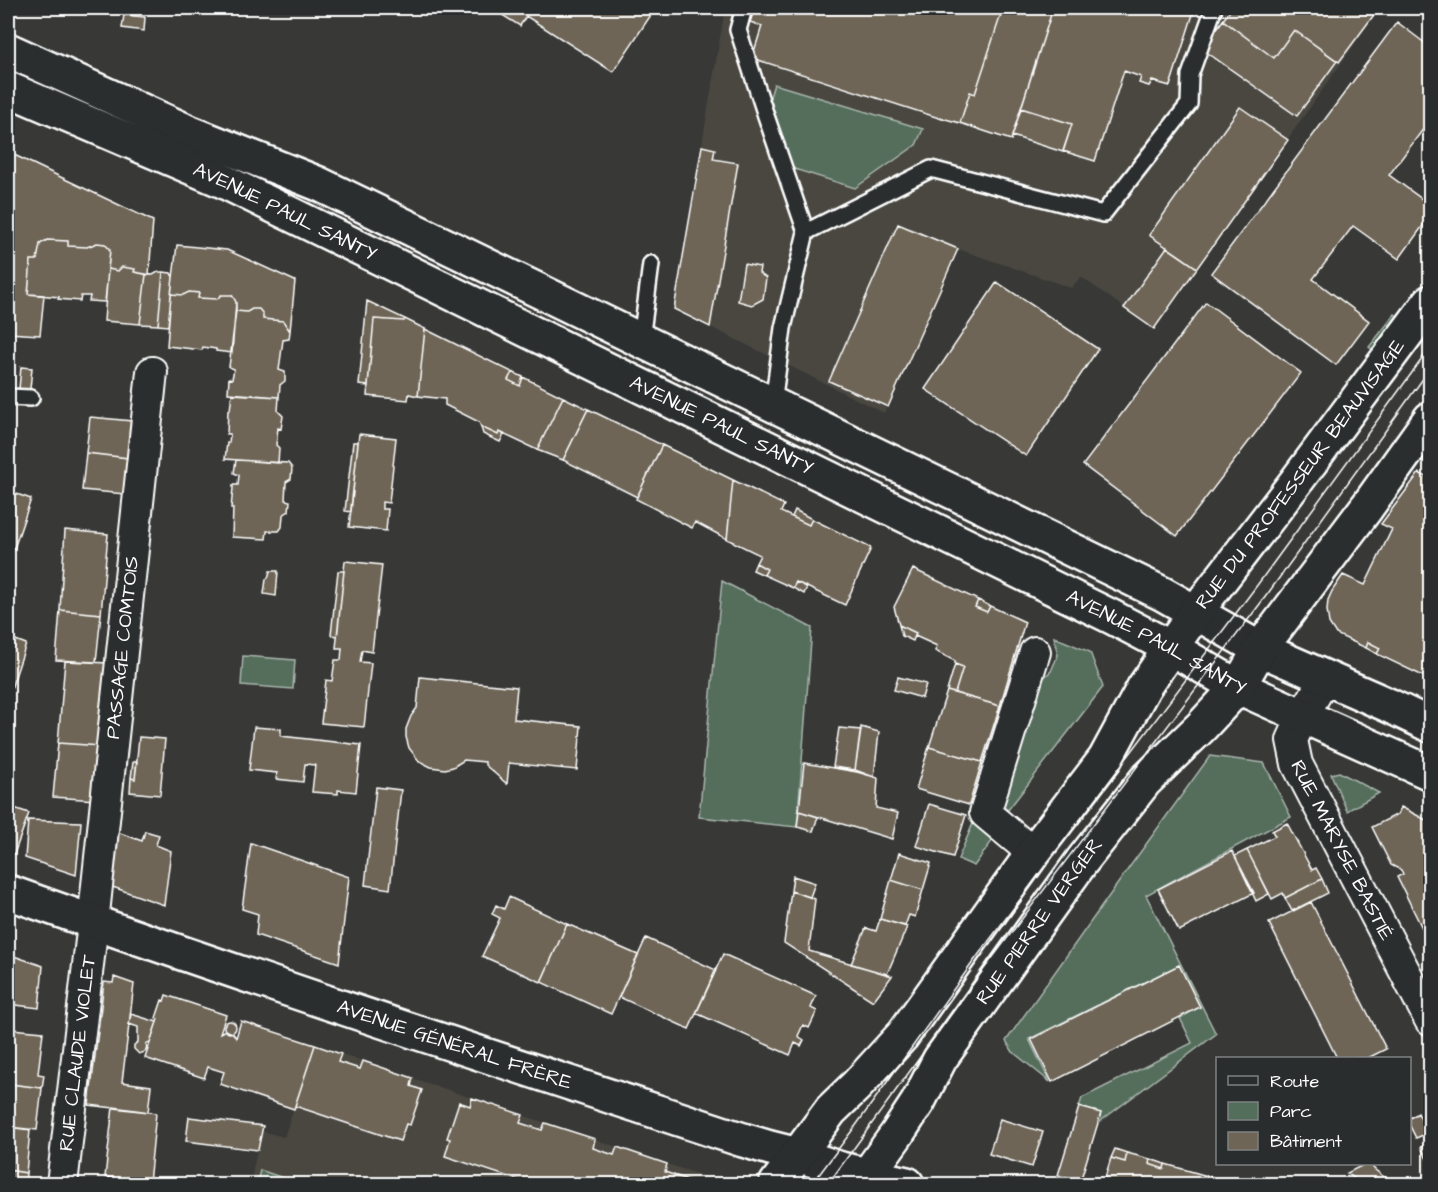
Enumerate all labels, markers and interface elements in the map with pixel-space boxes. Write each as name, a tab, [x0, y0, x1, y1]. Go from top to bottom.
street label: AVENUE PAUL SANTY	[189, 156, 382, 268]
street label: RUE DU PROFESSEUR BEAUVISAGE	[1189, 334, 1411, 615]
street label: AVENUE PAUL SANTY	[625, 369, 818, 482]
street label: PASSAGE COMTOIS	[99, 554, 146, 740]
street label: AVENUE PAUL SANTY	[1061, 583, 1251, 703]
street label: RUE MARYSE BASTIÉ	[1283, 755, 1400, 945]
street label: RUE PIERRE VERGER	[969, 832, 1109, 1010]
street label: RUE CLAUDE VIOLET	[52, 953, 103, 1153]
street label: AVENUE GÉNÉRAL FRÈRE	[333, 993, 576, 1097]
legend	[1216, 1057, 1411, 1165]
text: Route	[1270, 1069, 1319, 1094]
text: Parc	[1270, 1099, 1312, 1124]
text: Bâtiment	[1270, 1129, 1343, 1154]

